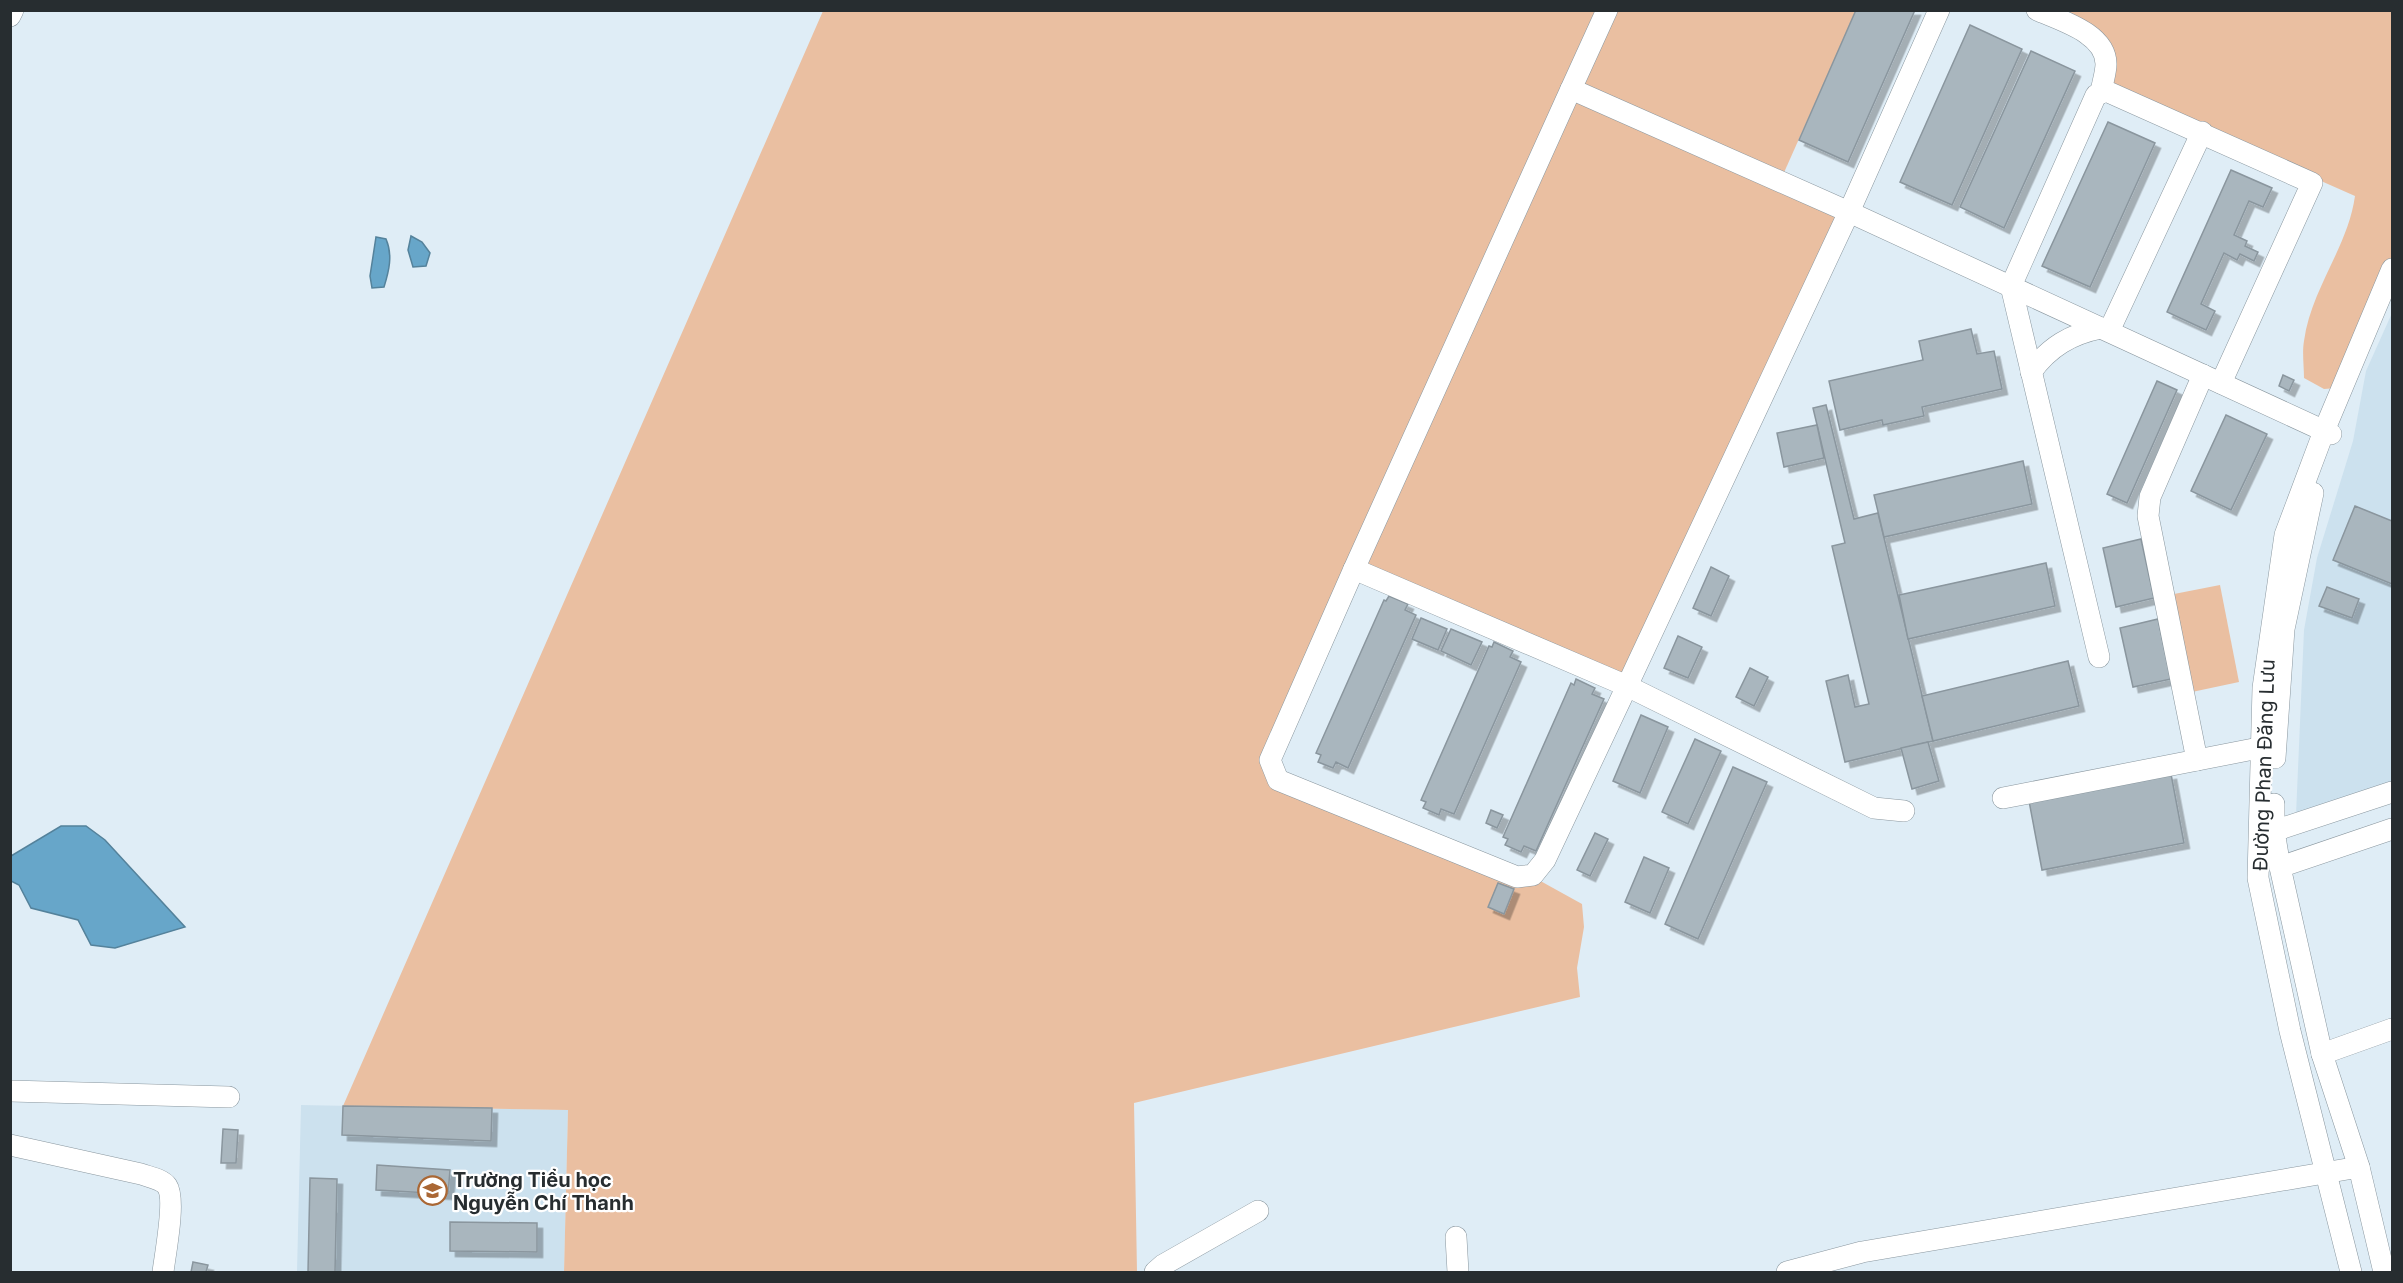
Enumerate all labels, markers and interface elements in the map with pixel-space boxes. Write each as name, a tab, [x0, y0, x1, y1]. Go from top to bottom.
street label: Đường Phan Đăng Lưu	[2248, 659, 2280, 871]
place label: Trường Tiểu học Nguyễn Chí Thanh	[453, 1168, 634, 1215]
school or university icon: Trường Tiểu học Nguyễn Chí Thanh	[416, 1175, 448, 1207]

